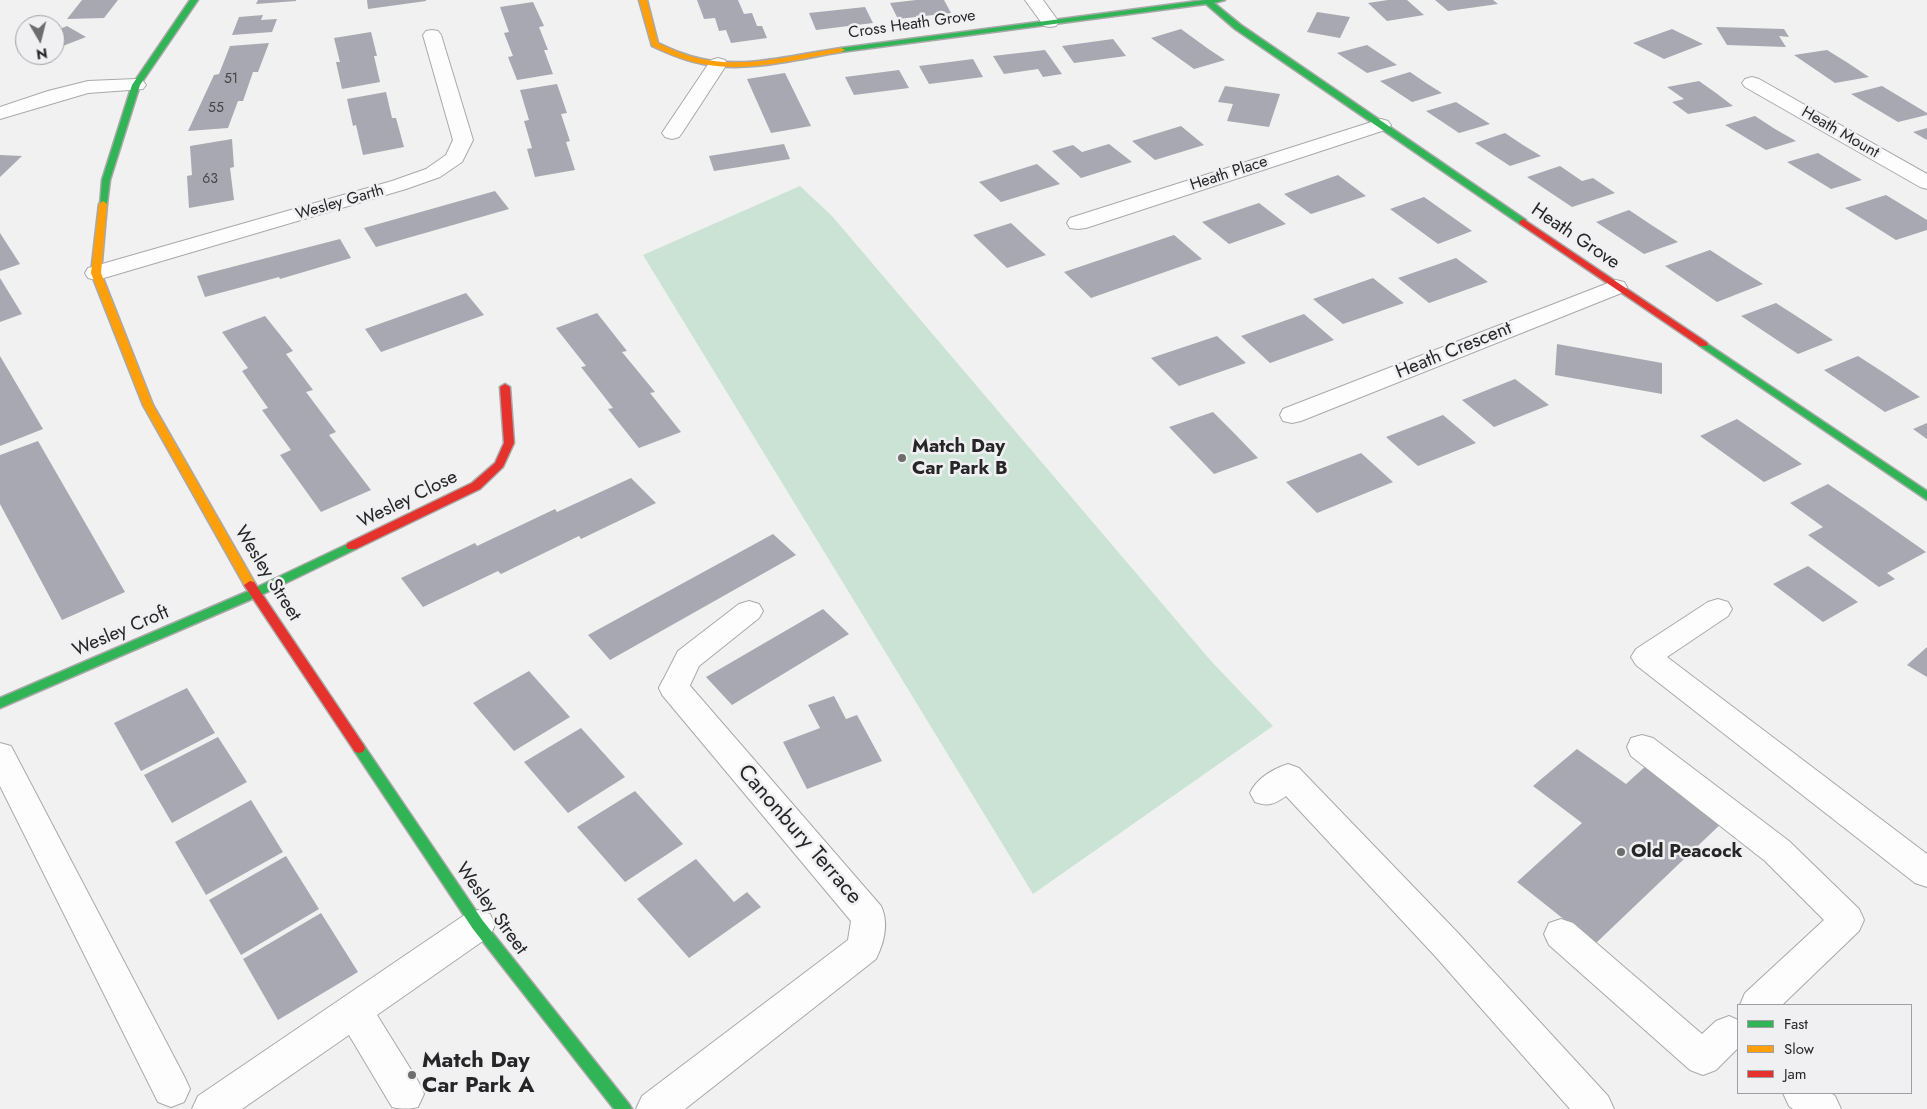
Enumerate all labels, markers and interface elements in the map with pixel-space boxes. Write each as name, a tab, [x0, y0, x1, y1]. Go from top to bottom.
street label: Cross Heath Grove	[847, 7, 977, 43]
north arrow	[15, 15, 65, 65]
text: N	[35, 43, 49, 65]
house number: 51	[224, 72, 238, 88]
house number: 55	[208, 101, 224, 117]
street label: Heath Mount	[1798, 103, 1882, 163]
street label: Heath Place	[1188, 152, 1270, 196]
house number: 63	[202, 172, 218, 188]
street label: Wesley Garth	[294, 181, 386, 225]
street label: Heath Grove	[1526, 199, 1624, 275]
street label: Heath Crescent	[1393, 317, 1515, 385]
place label: Match Day Car Park B	[912, 436, 1008, 480]
marker: Match Day Car Park B	[896, 452, 908, 464]
street label: Wesley Close	[355, 466, 461, 534]
street label: Wesley Street	[229, 522, 305, 626]
street label: Wesley Croft	[69, 602, 173, 662]
street label: Canonbury Terrace	[731, 760, 867, 910]
place label: Old Peacock	[1631, 841, 1742, 863]
marker: Old Peacock	[1615, 846, 1627, 858]
street label: Wesley Street	[450, 859, 532, 959]
legend	[1737, 1004, 1912, 1094]
text: Fast	[1784, 1013, 1808, 1035]
text: Slow	[1784, 1038, 1814, 1060]
place label: Match Day Car Park A	[422, 1049, 534, 1100]
text: Jam	[1784, 1063, 1807, 1085]
marker: Match Day Car Park A	[406, 1069, 418, 1081]

